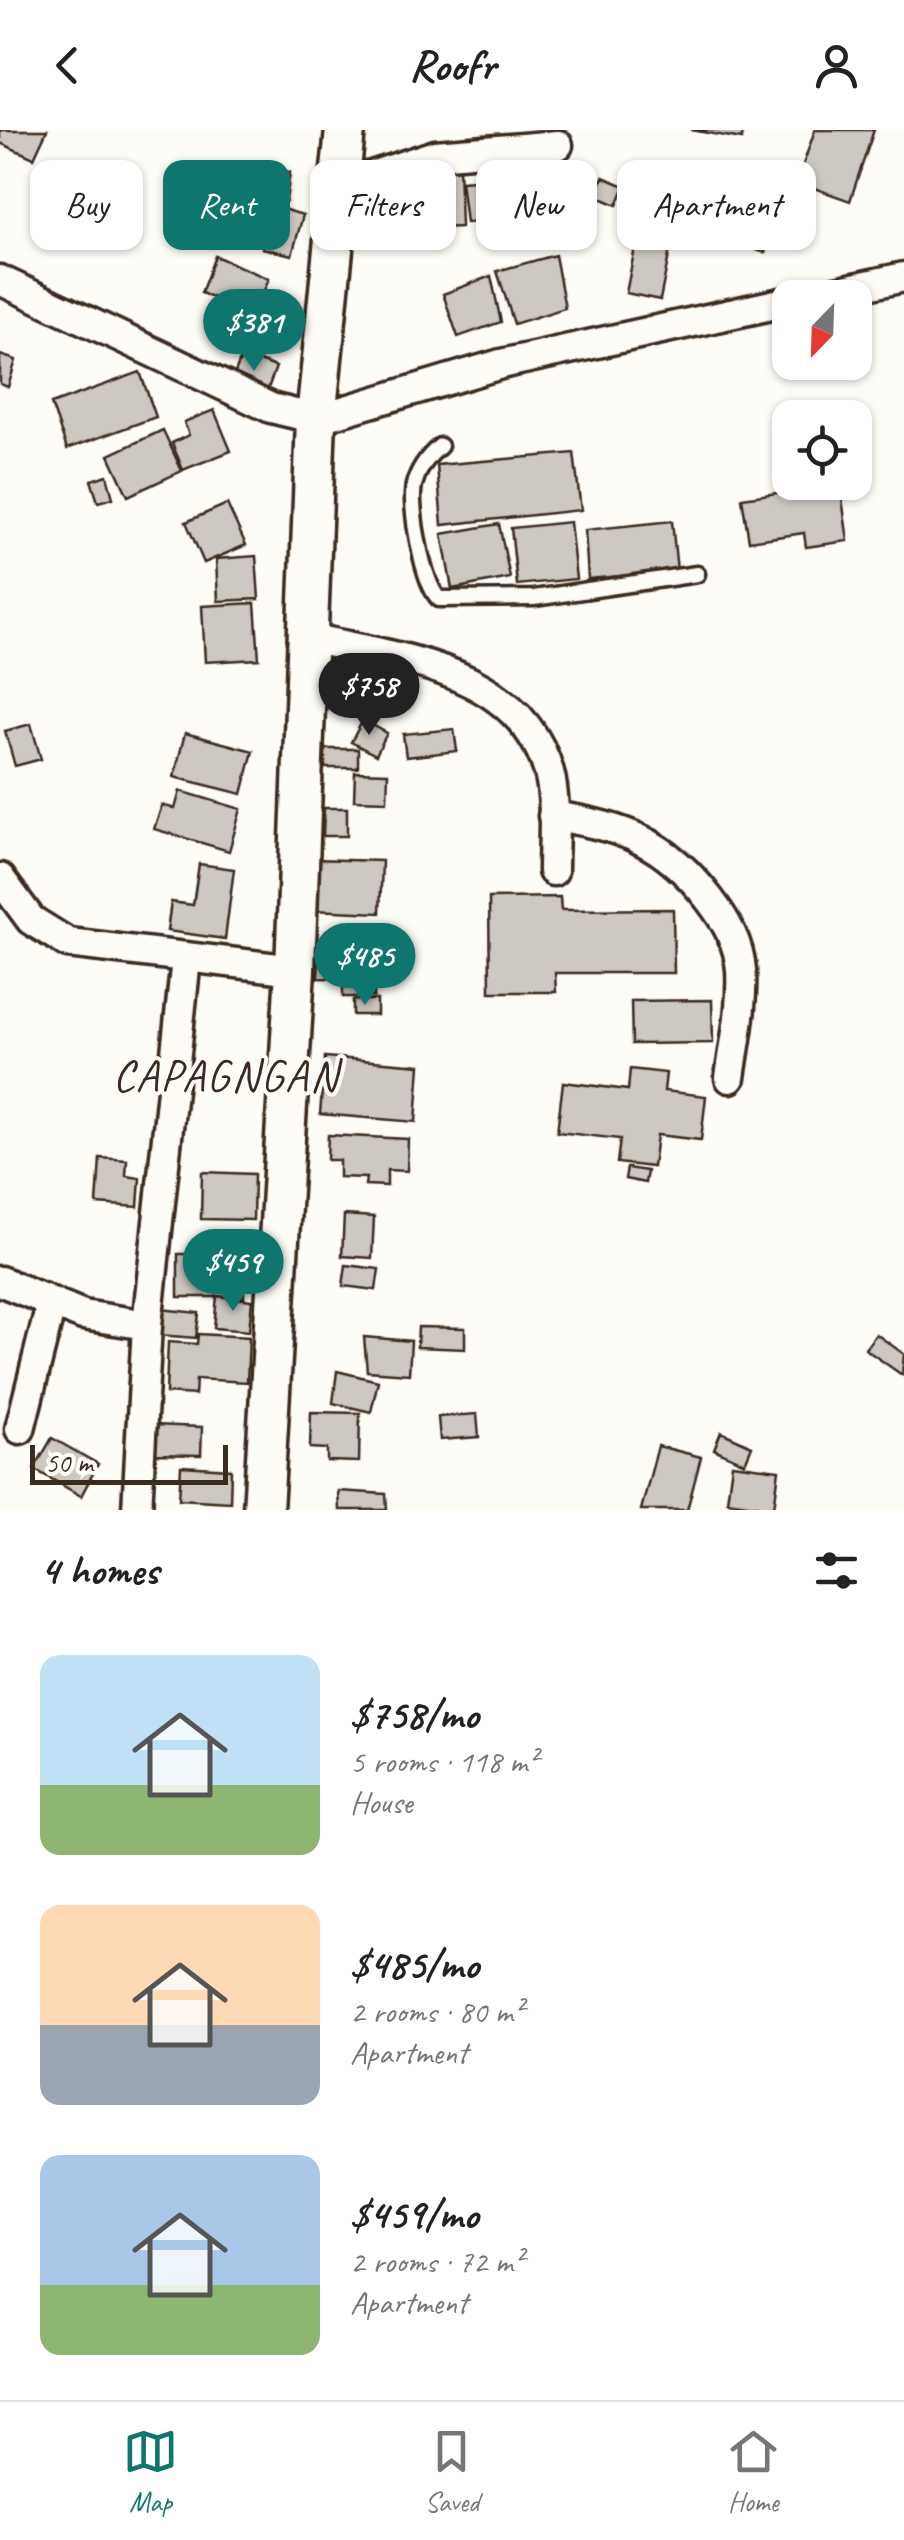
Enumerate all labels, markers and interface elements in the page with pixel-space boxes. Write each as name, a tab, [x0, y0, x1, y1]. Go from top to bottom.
text: Roofr	[409, 37, 495, 94]
icon: back	[40, 38, 95, 93]
icon: person	[809, 38, 864, 93]
chip: Buy	[30, 160, 143, 250]
chip: Rent	[163, 160, 290, 250]
chip: Filters	[310, 160, 456, 250]
chip: New	[476, 160, 597, 250]
chip: Apartment	[617, 160, 816, 250]
north arrow	[772, 280, 872, 380]
map controls	[772, 280, 872, 500]
pin: $381	[195, 289, 313, 374]
text: $381	[225, 301, 283, 342]
button: locate	[772, 400, 872, 500]
pin: $758	[310, 653, 428, 738]
text: $758	[341, 665, 397, 706]
pin: $485	[306, 923, 424, 1008]
text: $485	[336, 935, 394, 976]
district label: CAPAGNGAN	[113, 1047, 344, 1104]
pin: $459	[174, 1229, 292, 1314]
text: $459	[205, 1241, 261, 1282]
scale bar	[30, 1440, 228, 1484]
text: 50 m	[45, 1445, 93, 1480]
icon: filters	[809, 1543, 864, 1598]
text: 4 homes	[40, 1544, 159, 1597]
text: $758/mo	[350, 1688, 479, 1741]
icon: home	[120, 1695, 240, 1815]
text: 5 rooms · 118 m²	[350, 1741, 537, 1782]
text: House	[350, 1782, 412, 1823]
text: $485/mo	[350, 1938, 479, 1991]
icon: home	[120, 1945, 240, 2065]
text: 2 rooms · 80 m²	[350, 1991, 523, 2032]
text: Apartment	[350, 2032, 468, 2073]
text: $459/mo	[350, 2188, 478, 2241]
icon: home	[120, 2195, 240, 2315]
text: 2 rooms · 72 m²	[350, 2241, 523, 2282]
text: Apartment	[350, 2282, 468, 2323]
tab: Map	[123, 2424, 178, 2519]
tab: Saved	[424, 2424, 479, 2519]
tab: Home	[726, 2424, 781, 2519]

